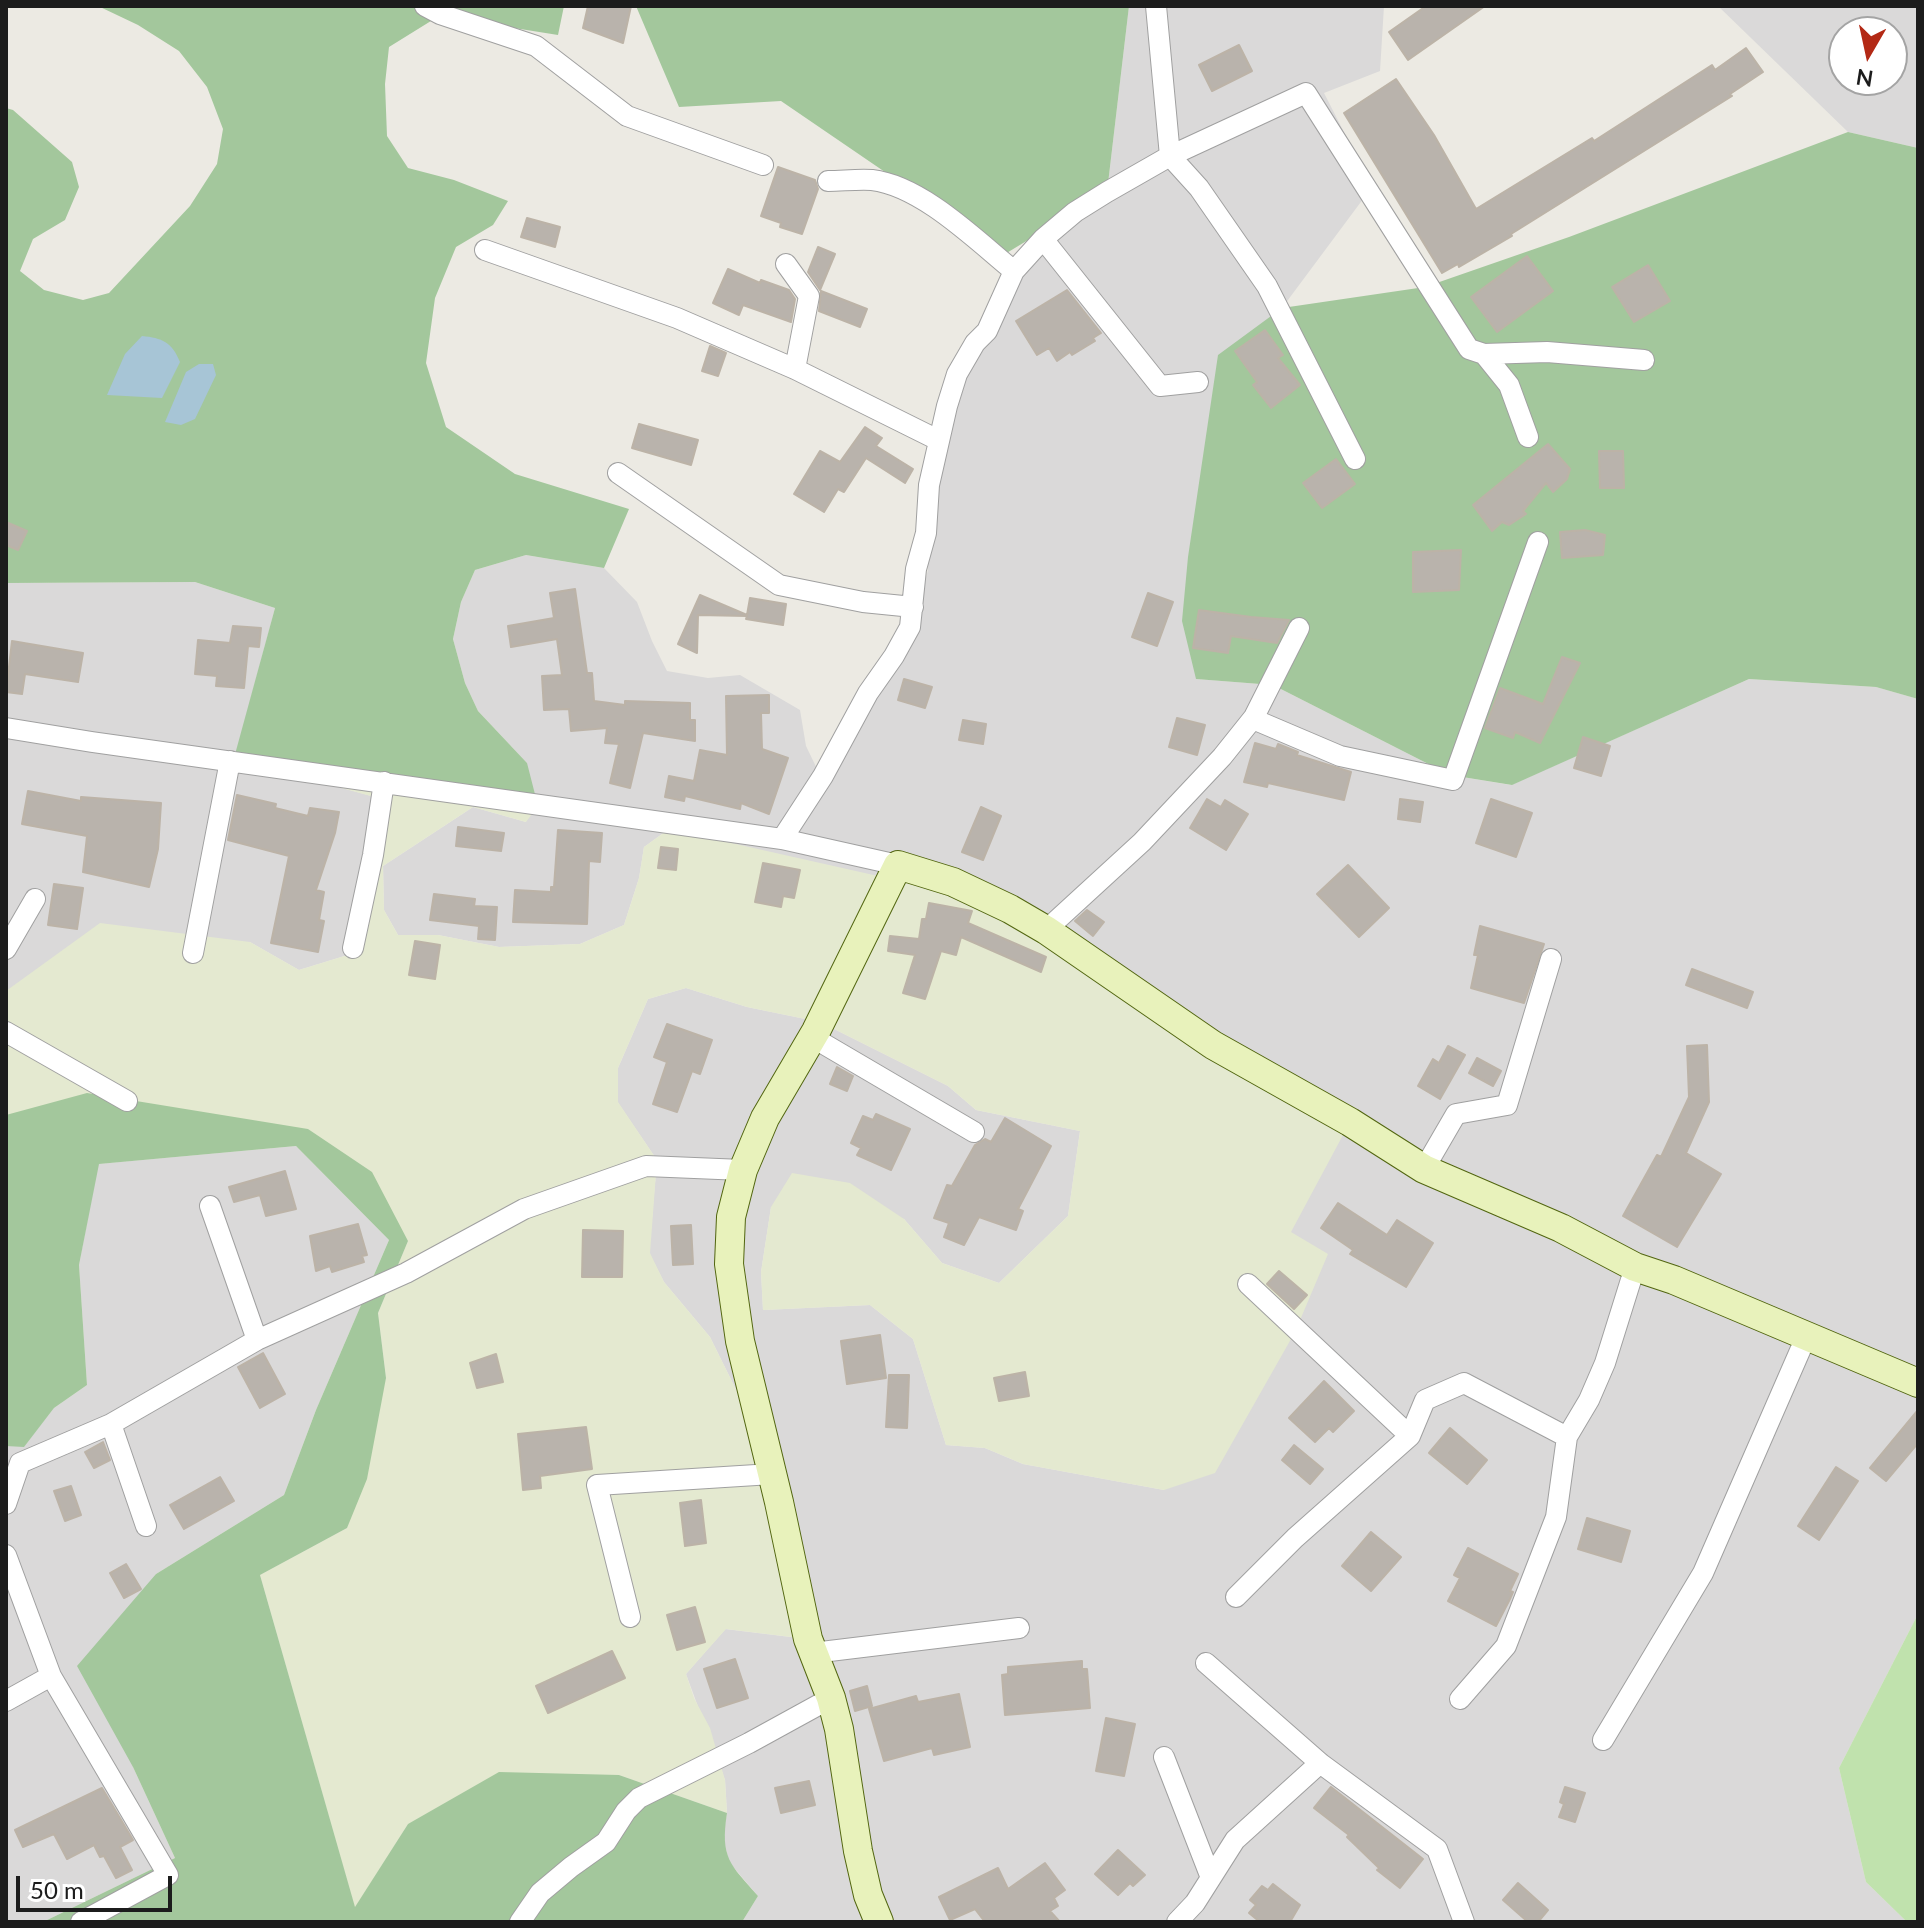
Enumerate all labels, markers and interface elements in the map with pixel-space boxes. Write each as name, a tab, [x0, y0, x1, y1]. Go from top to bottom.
north arrow	[1828, 16, 1908, 96]
text: N	[1854, 64, 1875, 93]
scale bar	[20, 1860, 176, 1910]
text: 50 m	[30, 1875, 84, 1904]

